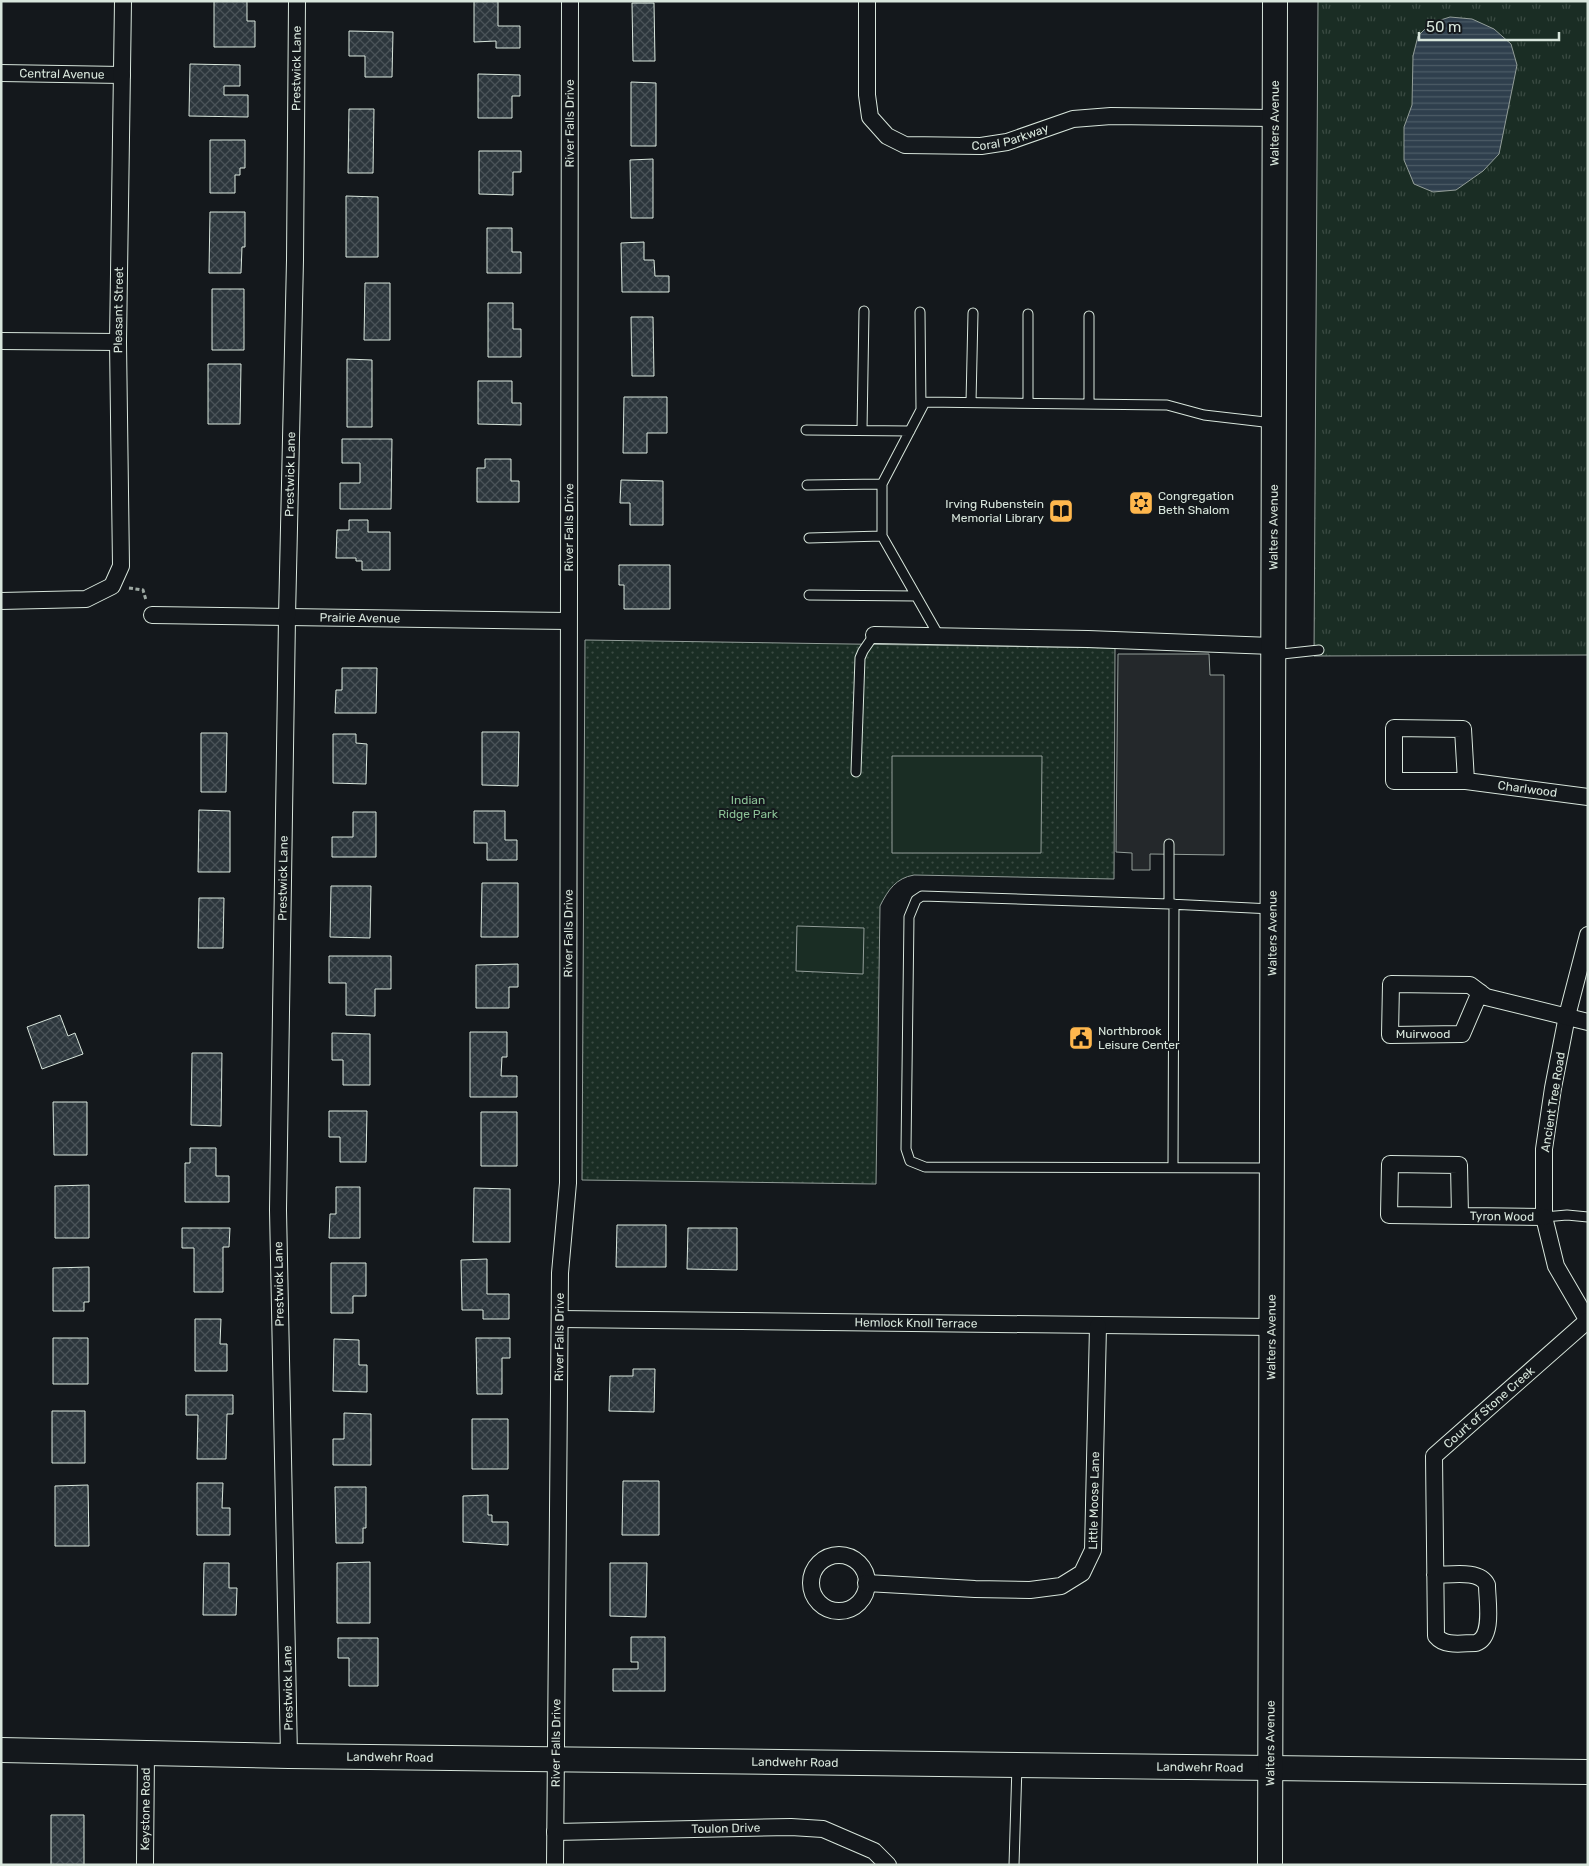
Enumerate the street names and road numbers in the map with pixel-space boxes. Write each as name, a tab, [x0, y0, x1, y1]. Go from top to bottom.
street label: Prestwick Lane	[289, 25, 304, 111]
street label: Central Avenue	[19, 66, 105, 82]
street label: River Falls Drive	[563, 79, 577, 168]
street label: Walters Avenue	[1268, 80, 1282, 166]
street label: Coral Parkway	[971, 121, 1051, 153]
street label: Pleasant Street	[111, 266, 126, 353]
street label: Prestwick Lane	[282, 431, 298, 517]
street label: River Falls Drive	[562, 483, 576, 572]
street label: Walters Avenue	[1266, 484, 1281, 570]
street label: Prairie Avenue	[320, 610, 401, 626]
street label: Charlwood	[1497, 778, 1558, 800]
street label: Prestwick Lane	[275, 835, 291, 921]
street label: River Falls Drive	[561, 889, 575, 978]
street label: Walters Avenue	[1265, 890, 1280, 976]
street label: Muirwood	[1396, 1027, 1450, 1041]
street label: Ancient Tree Road	[1538, 1051, 1568, 1153]
street label: Tyron Wood	[1470, 1209, 1534, 1224]
street label: Prestwick Lane	[271, 1241, 287, 1327]
street label: River Falls Drive	[552, 1293, 567, 1381]
street label: Walters Avenue	[1264, 1294, 1279, 1380]
street label: Hemlock Knoll Terrace	[854, 1315, 978, 1331]
street label: Court of Stone Creek	[1441, 1363, 1538, 1451]
street label: Little Moose Lane	[1086, 1451, 1102, 1550]
street label: Prestwick Lane	[280, 1645, 296, 1731]
street label: River Falls Drive	[549, 1699, 563, 1787]
street label: Walters Avenue	[1263, 1700, 1277, 1786]
street label: Landwehr Road	[346, 1750, 434, 1765]
street label: Landwehr Road	[751, 1755, 838, 1770]
street label: Landwehr Road	[1156, 1760, 1243, 1775]
street label: Keystone Road	[138, 1767, 153, 1851]
street label: Toulon Drive	[691, 1821, 761, 1836]

